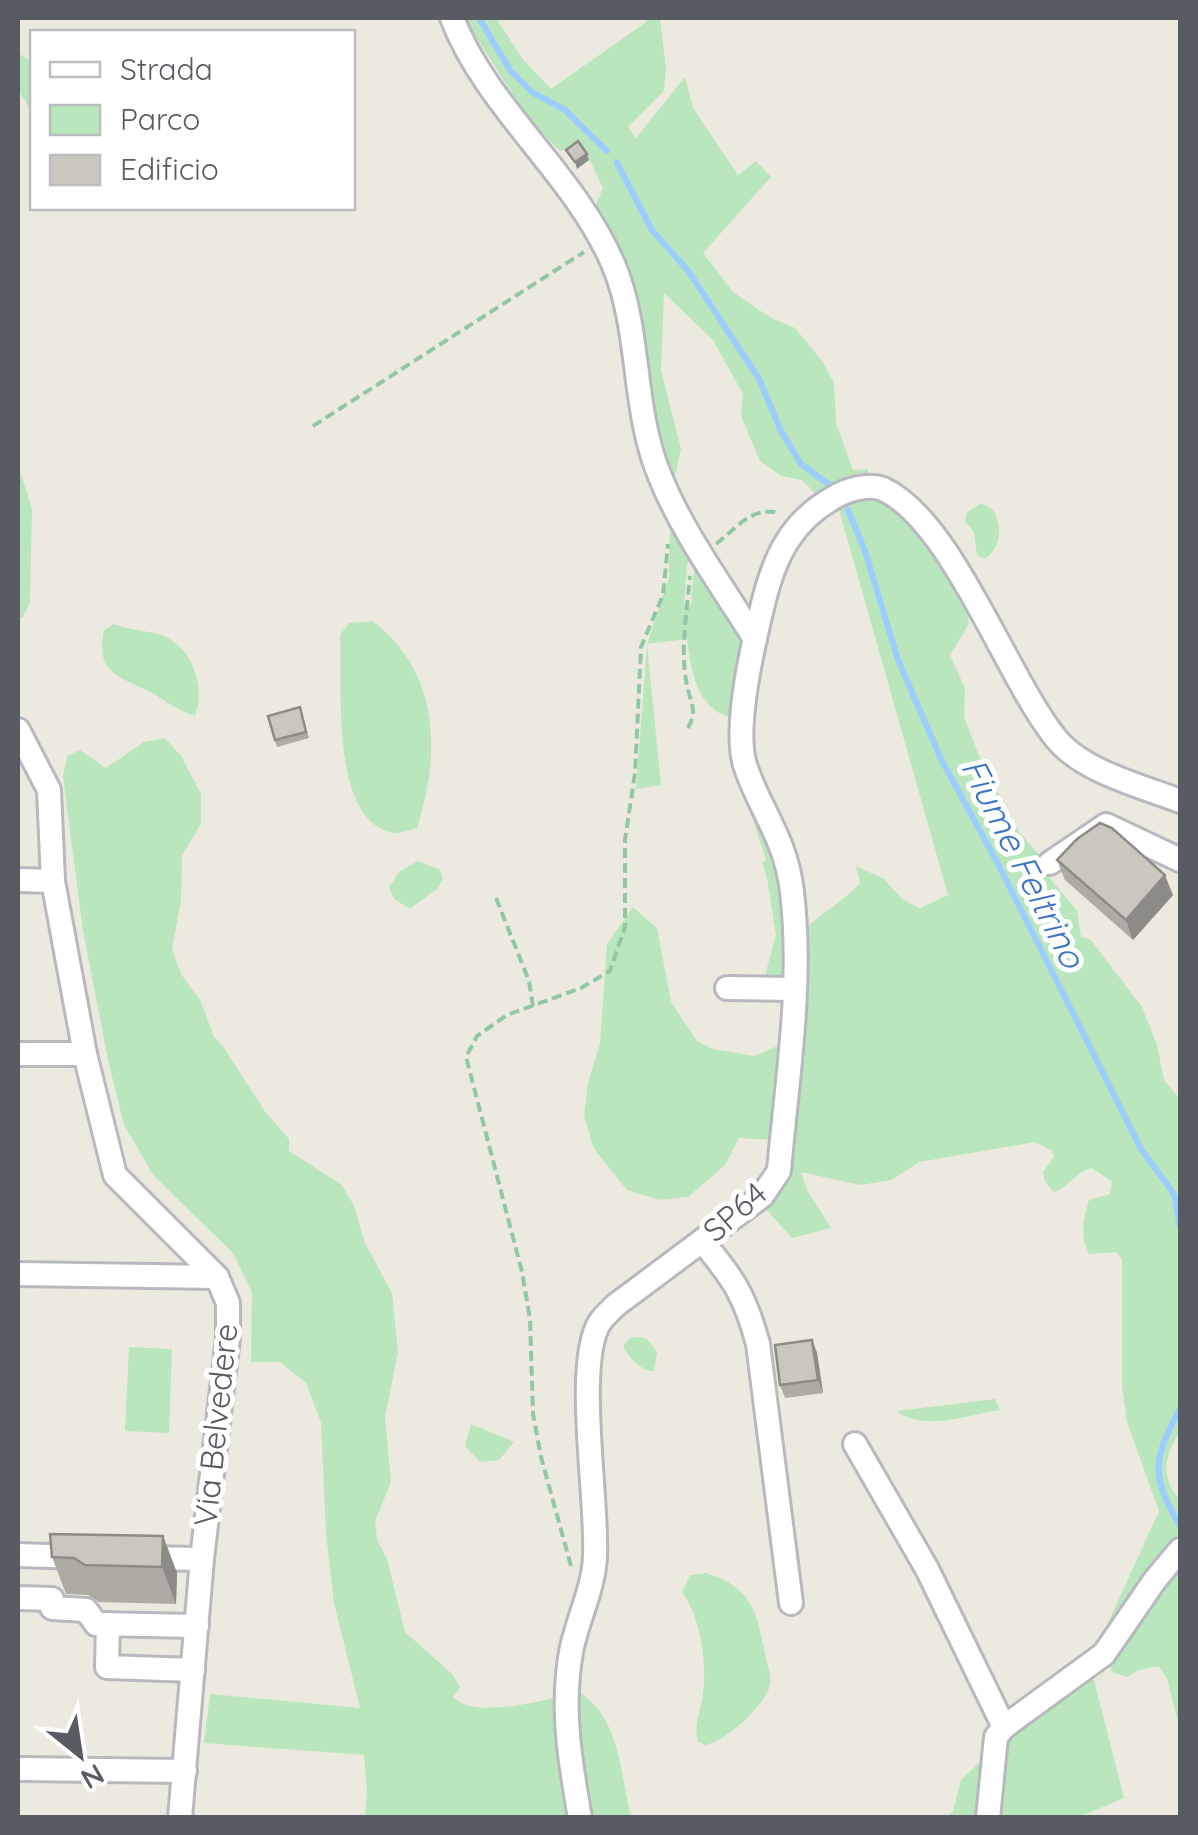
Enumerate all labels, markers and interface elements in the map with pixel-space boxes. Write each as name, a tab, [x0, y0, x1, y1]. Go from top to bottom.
legend	[30, 30, 355, 210]
text: Strada	[120, 50, 213, 88]
text: Parco	[120, 100, 200, 138]
text: Edificio	[120, 150, 219, 188]
water label: Fiume Feltrino	[952, 750, 1096, 977]
street label: SP64	[694, 1173, 774, 1250]
street label: Via Belvedere	[184, 1322, 246, 1528]
north arrow	[30, 1705, 130, 1805]
text: N	[75, 1757, 110, 1797]

